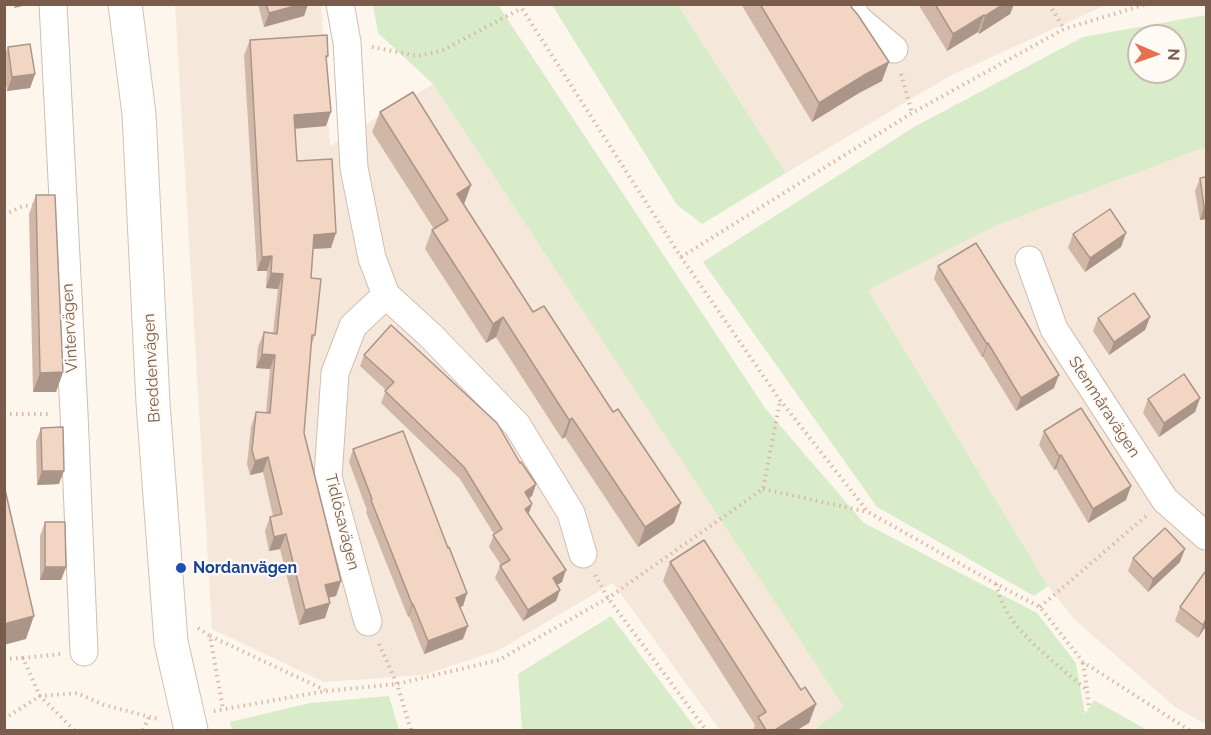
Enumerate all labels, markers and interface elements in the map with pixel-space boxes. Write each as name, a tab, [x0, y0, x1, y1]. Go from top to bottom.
north arrow	[1127, 24, 1187, 84]
text: N	[1164, 48, 1183, 61]
street label: Vintervägen	[58, 283, 82, 373]
street label: Breddenvägen	[140, 313, 164, 423]
street label: Stenmåravägen	[1064, 353, 1144, 461]
street label: Tidlösavägen	[321, 472, 363, 572]
place label: Nordanvägen	[193, 558, 297, 578]
marker: Nordanvägen	[174, 561, 188, 575]

